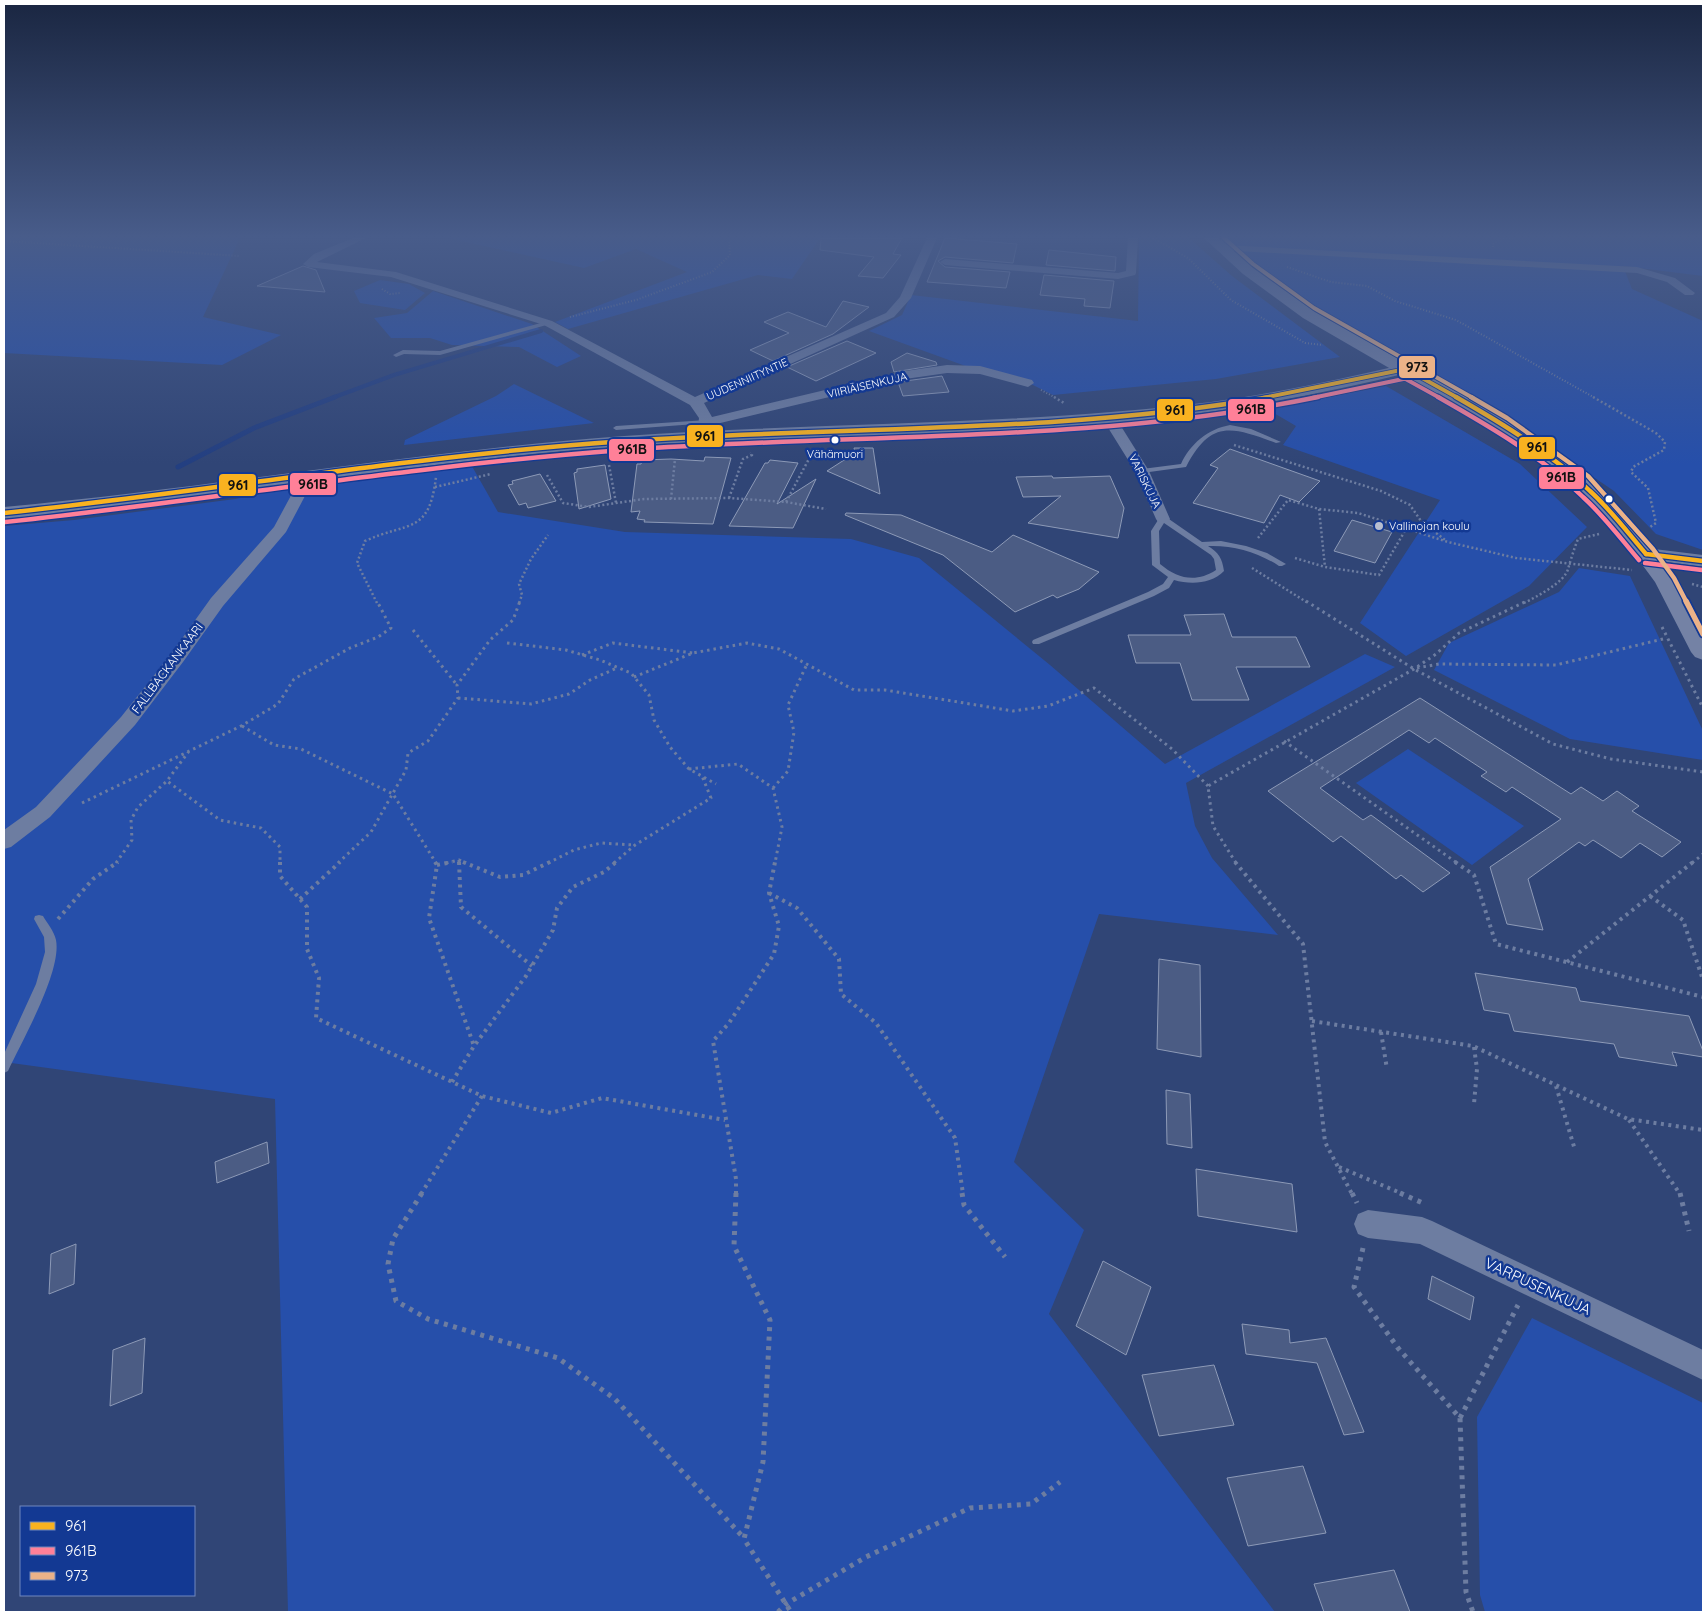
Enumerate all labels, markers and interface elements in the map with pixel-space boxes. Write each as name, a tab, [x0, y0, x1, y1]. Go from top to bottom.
street label: UUDENNIITYNTIE	[704, 355, 790, 403]
line badge: 973	[1398, 355, 1436, 379]
text: 973	[1406, 358, 1428, 376]
street label: VIIRIÄISENKUJA	[826, 369, 908, 401]
line badge: 961	[1156, 398, 1194, 422]
line badge: 961B	[1227, 398, 1275, 422]
text: 961B	[1236, 400, 1266, 418]
text: 961	[1165, 401, 1185, 419]
line badge: 961	[686, 424, 724, 448]
text: 961	[695, 427, 715, 445]
marker: Vähämuori	[830, 435, 840, 445]
line badge: 961	[1518, 436, 1556, 460]
line badge: 961B	[608, 438, 655, 462]
text: 961	[1527, 438, 1547, 456]
text: 961B	[617, 440, 647, 458]
place label: Vähämuori	[807, 447, 863, 461]
street label: VARISKUJA	[1126, 452, 1164, 510]
line badge: 961B	[1538, 466, 1585, 490]
text: 961B	[1546, 468, 1576, 486]
line badge: 961B	[289, 472, 337, 496]
line badge: 961	[218, 473, 257, 497]
text: 961B	[298, 475, 328, 493]
text: 961	[228, 476, 248, 494]
unlabelled marker	[1604, 494, 1614, 504]
place label: Vallinojan koulu	[1389, 519, 1470, 533]
marker: Vallinojan koulu	[1373, 520, 1385, 532]
street label: FALLBACKANKAARI	[128, 620, 206, 716]
street label: VARPUSENKUJA	[1482, 1253, 1594, 1319]
legend	[20, 1506, 195, 1596]
text: 961	[65, 1516, 87, 1535]
text: 961B	[65, 1541, 97, 1560]
text: 973	[65, 1566, 89, 1585]

